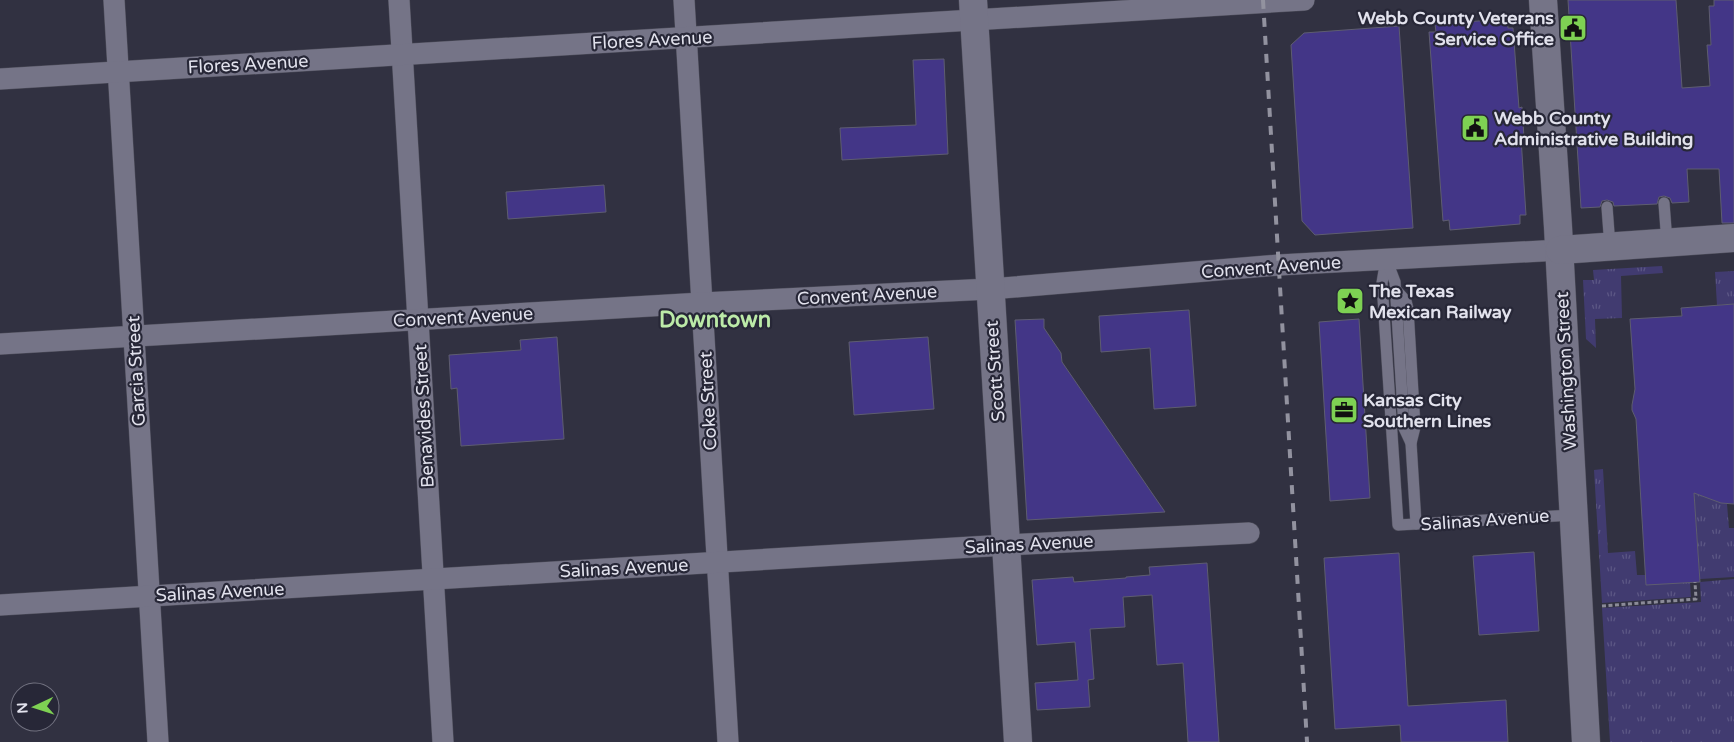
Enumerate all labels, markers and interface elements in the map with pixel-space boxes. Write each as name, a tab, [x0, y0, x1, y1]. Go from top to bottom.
place label: Webb County Veterans Service Office	[1358, 7, 1554, 50]
public building icon: Webb County Veterans Service Office	[1558, 13, 1588, 43]
street label: Flores Avenue	[591, 26, 713, 54]
street label: Flores Avenue	[187, 50, 309, 78]
place label: Webb County Administrative Building	[1494, 107, 1693, 150]
public building icon: Webb County Administrative Building	[1460, 113, 1490, 143]
street label: Convent Avenue	[1200, 251, 1342, 283]
street label: Convent Avenue	[796, 280, 938, 310]
place label: The Texas Mexican Railway	[1368, 280, 1512, 323]
place icon: The Texas Mexican Railway	[1335, 286, 1365, 316]
street label: Washington Street	[1551, 291, 1581, 451]
street label: Convent Avenue	[392, 302, 534, 332]
district label: Downtown	[659, 307, 771, 333]
street label: Garcia Street	[122, 315, 150, 427]
street label: Scott Street	[980, 320, 1010, 422]
street label: Benavides Street	[409, 343, 439, 488]
street label: Coke Street	[694, 351, 722, 451]
place label: Kansas City Southern Lines	[1363, 389, 1492, 432]
office icon: Kansas City Southern Lines	[1329, 395, 1359, 425]
street label: Salinas Avenue	[1420, 505, 1550, 535]
street label: Salinas Avenue	[964, 530, 1094, 558]
street label: Salinas Avenue	[559, 554, 689, 582]
street label: Salinas Avenue	[155, 578, 285, 606]
north arrow	[10, 682, 60, 732]
text: N	[14, 702, 31, 714]

